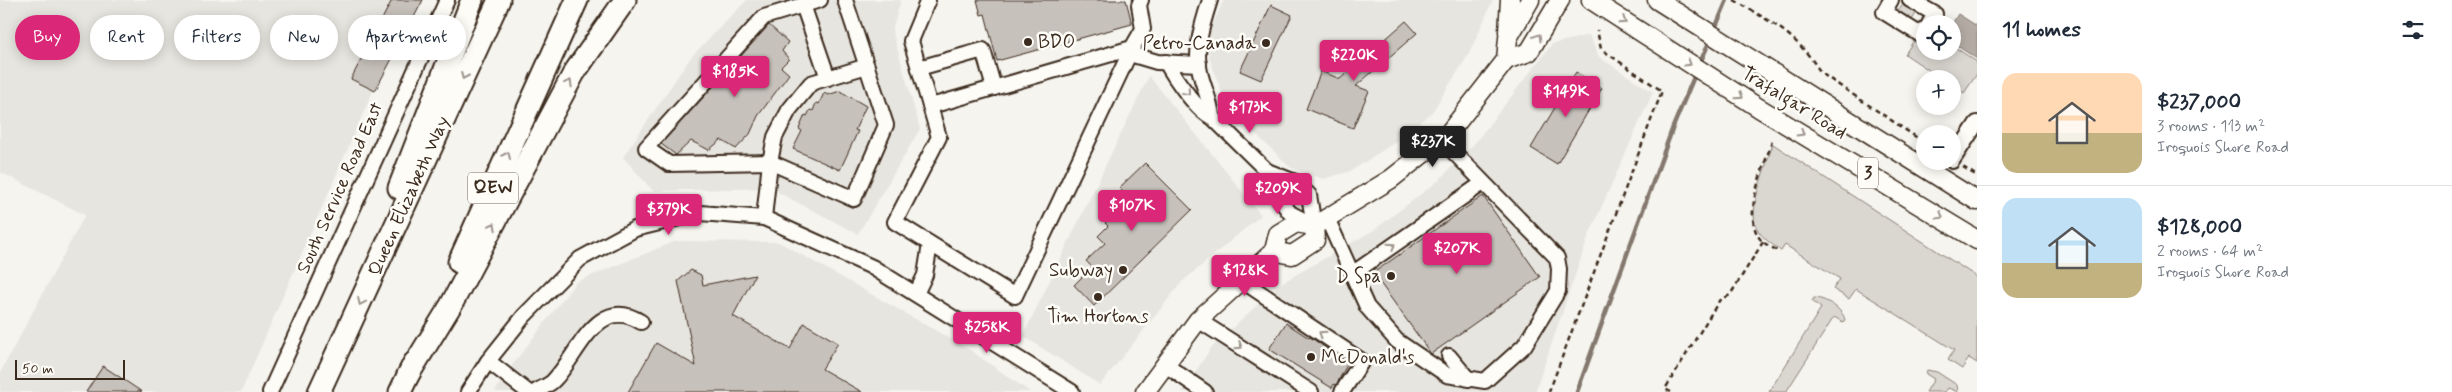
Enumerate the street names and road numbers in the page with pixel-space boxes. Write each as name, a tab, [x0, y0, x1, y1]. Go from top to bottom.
street label: Trafalgar Road	[1735, 61, 1851, 148]
street label: South Service Road East	[291, 98, 389, 278]
street label: Queen Elizabeth Way	[362, 112, 456, 280]
road number: 3	[1858, 158, 1878, 188]
road number: QEW	[468, 172, 518, 204]

